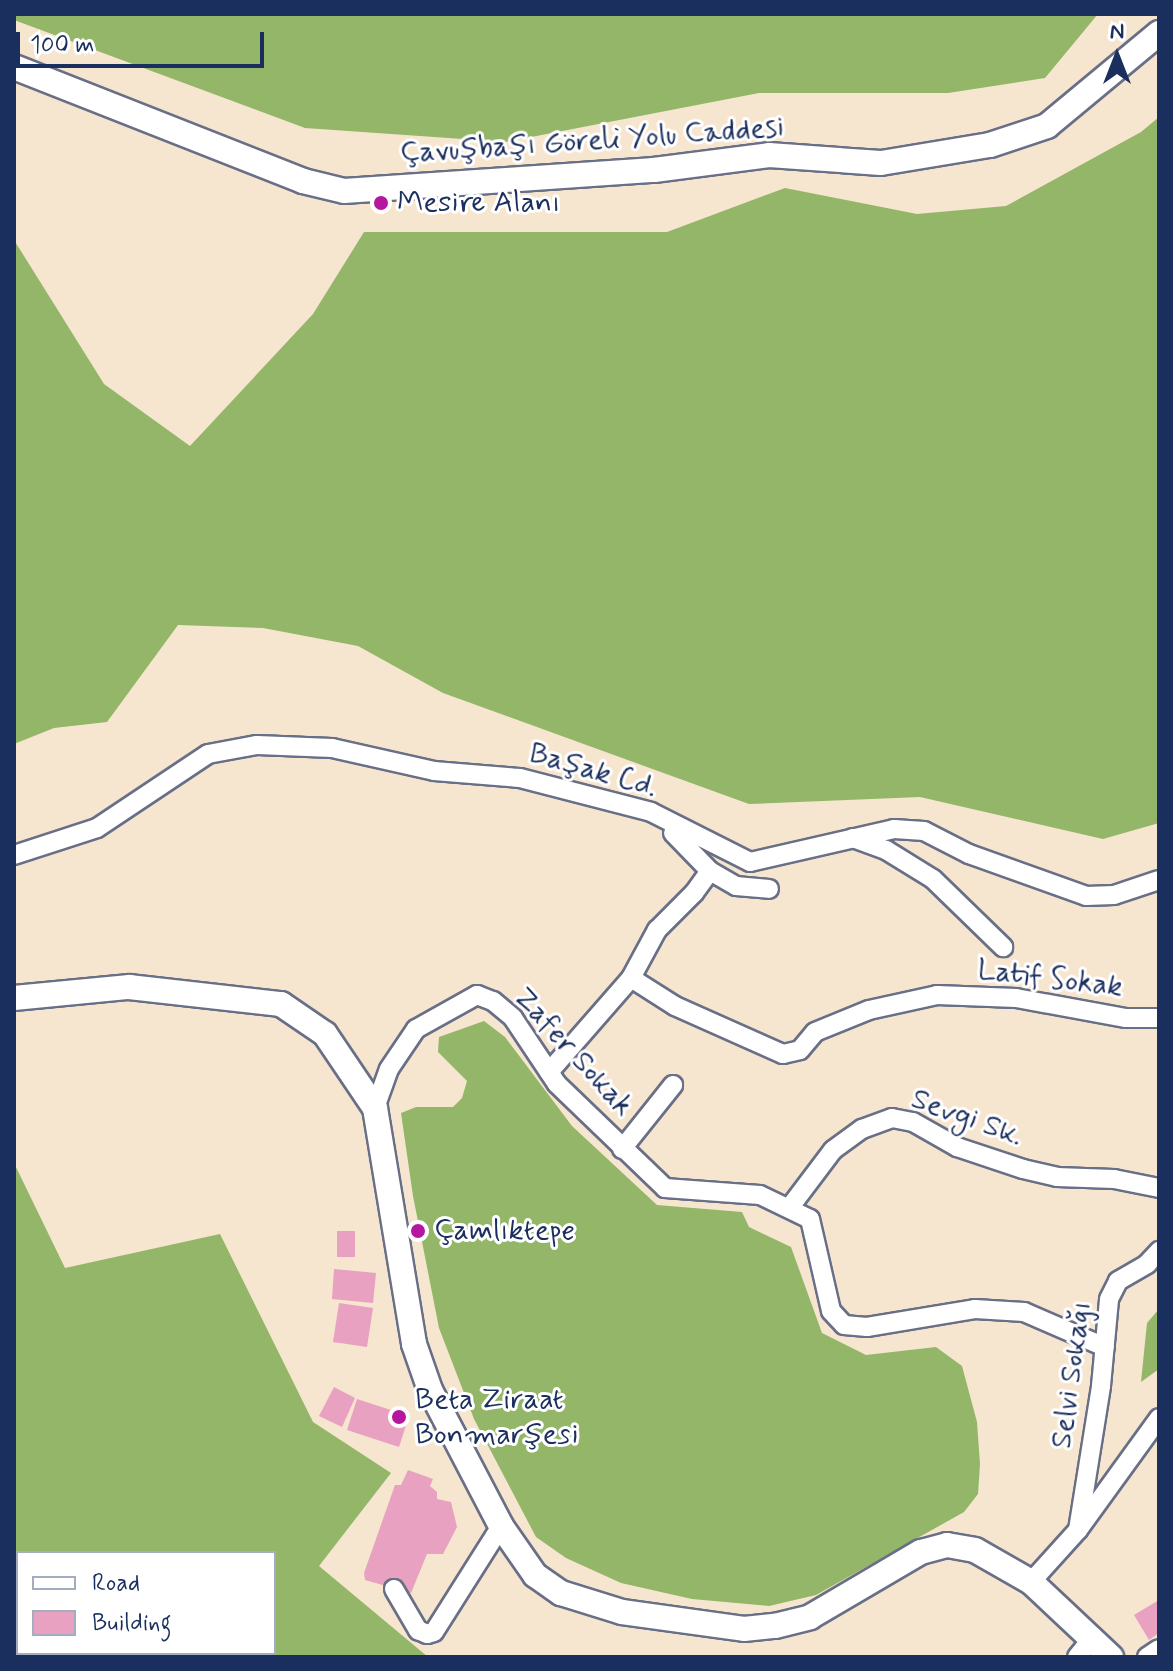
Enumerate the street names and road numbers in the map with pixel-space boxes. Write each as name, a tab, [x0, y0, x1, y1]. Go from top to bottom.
street label: Çavuşbaşı Göreli Yolu Caddesi	[398, 110, 786, 172]
street label: Başak Cd.	[523, 735, 663, 807]
street label: Latif Sokak	[974, 952, 1126, 1006]
street label: Zafer Sokak	[505, 979, 641, 1125]
street label: Sevgi Sk.	[906, 1081, 1028, 1155]
street label: Selvi Sokağı	[1044, 1299, 1100, 1451]

